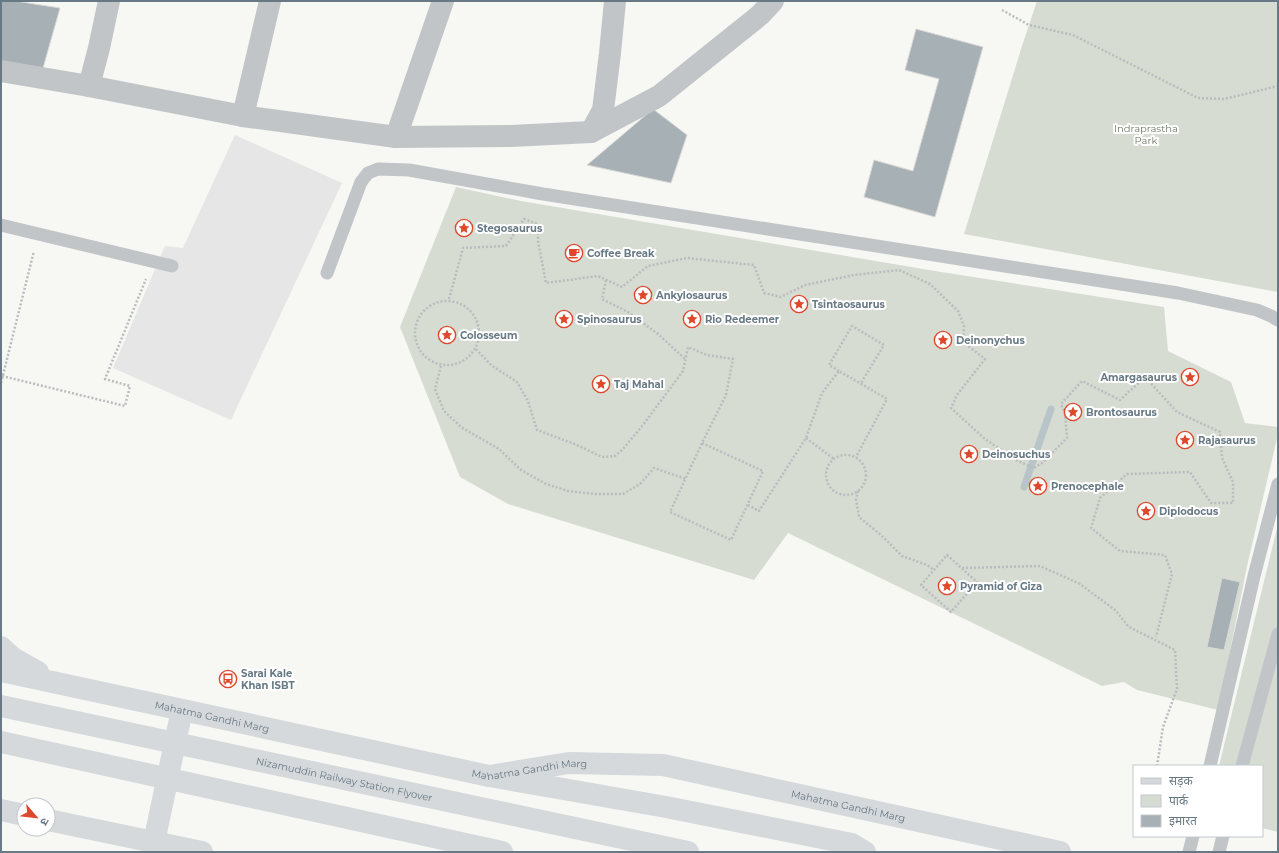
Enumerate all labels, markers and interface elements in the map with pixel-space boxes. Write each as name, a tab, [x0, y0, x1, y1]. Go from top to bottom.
park label: Indraprastha Park	[1114, 122, 1178, 147]
place icon: Stegosaurus	[454, 218, 474, 238]
place label: Stegosaurus	[477, 222, 543, 235]
cafe icon: Coffee Break	[564, 243, 584, 263]
place label: Coffee Break	[587, 247, 655, 260]
place icon: Ankylosaurus	[633, 285, 653, 305]
place label: Ankylosaurus	[655, 289, 728, 302]
place icon: Tsintaosaurus	[789, 294, 809, 314]
place label: Tsintaosaurus	[812, 298, 886, 311]
place icon: Spinosaurus	[554, 309, 574, 329]
place icon: Rio Redeemer	[682, 309, 702, 329]
place label: Spinosaurus	[577, 313, 642, 326]
place label: Rio Redeemer	[705, 313, 780, 326]
place icon: Colosseum	[437, 325, 457, 345]
place label: Colosseum	[460, 329, 517, 342]
place icon: Deinonychus	[933, 330, 953, 350]
place label: Deinonychus	[956, 334, 1025, 347]
place icon: Amargasaurus	[1180, 367, 1200, 387]
place label: Amargasaurus	[1099, 371, 1178, 384]
place icon: Taj Mahal	[591, 374, 611, 394]
place label: Taj Mahal	[614, 378, 664, 391]
place icon: Brontosaurus	[1063, 402, 1083, 422]
place label: Brontosaurus	[1086, 406, 1158, 419]
place icon: Rajasaurus	[1175, 430, 1195, 450]
place label: Rajasaurus	[1198, 434, 1256, 447]
place icon: Deinosuchus	[959, 444, 979, 464]
place label: Deinosuchus	[982, 448, 1051, 461]
place icon: Prenocephale	[1028, 476, 1048, 496]
place label: Prenocephale	[1051, 480, 1124, 493]
place icon: Diplodocus	[1136, 501, 1156, 521]
place label: Diplodocus	[1159, 505, 1219, 518]
place icon: Pyramid of Giza	[937, 576, 957, 596]
place label: Pyramid of Giza	[960, 580, 1042, 593]
place label: Sarai Kale Khan ISBT	[241, 667, 295, 692]
bus stop icon: Sarai Kale Khan ISBT	[218, 669, 238, 689]
street label: Mahatma Gandhi Marg	[154, 698, 271, 735]
street label: Nizamuddin Railway Station Flyover	[255, 754, 434, 804]
street label: Mahatma Gandhi Marg	[470, 756, 587, 783]
legend	[1133, 765, 1263, 837]
text: सड़क	[1169, 773, 1194, 788]
street label: Mahatma Gandhi Marg	[790, 787, 907, 824]
text: पार्क	[1169, 793, 1189, 808]
north arrow	[16, 797, 56, 837]
text: इमारत	[1169, 813, 1198, 828]
text: उ	[37, 816, 53, 828]

